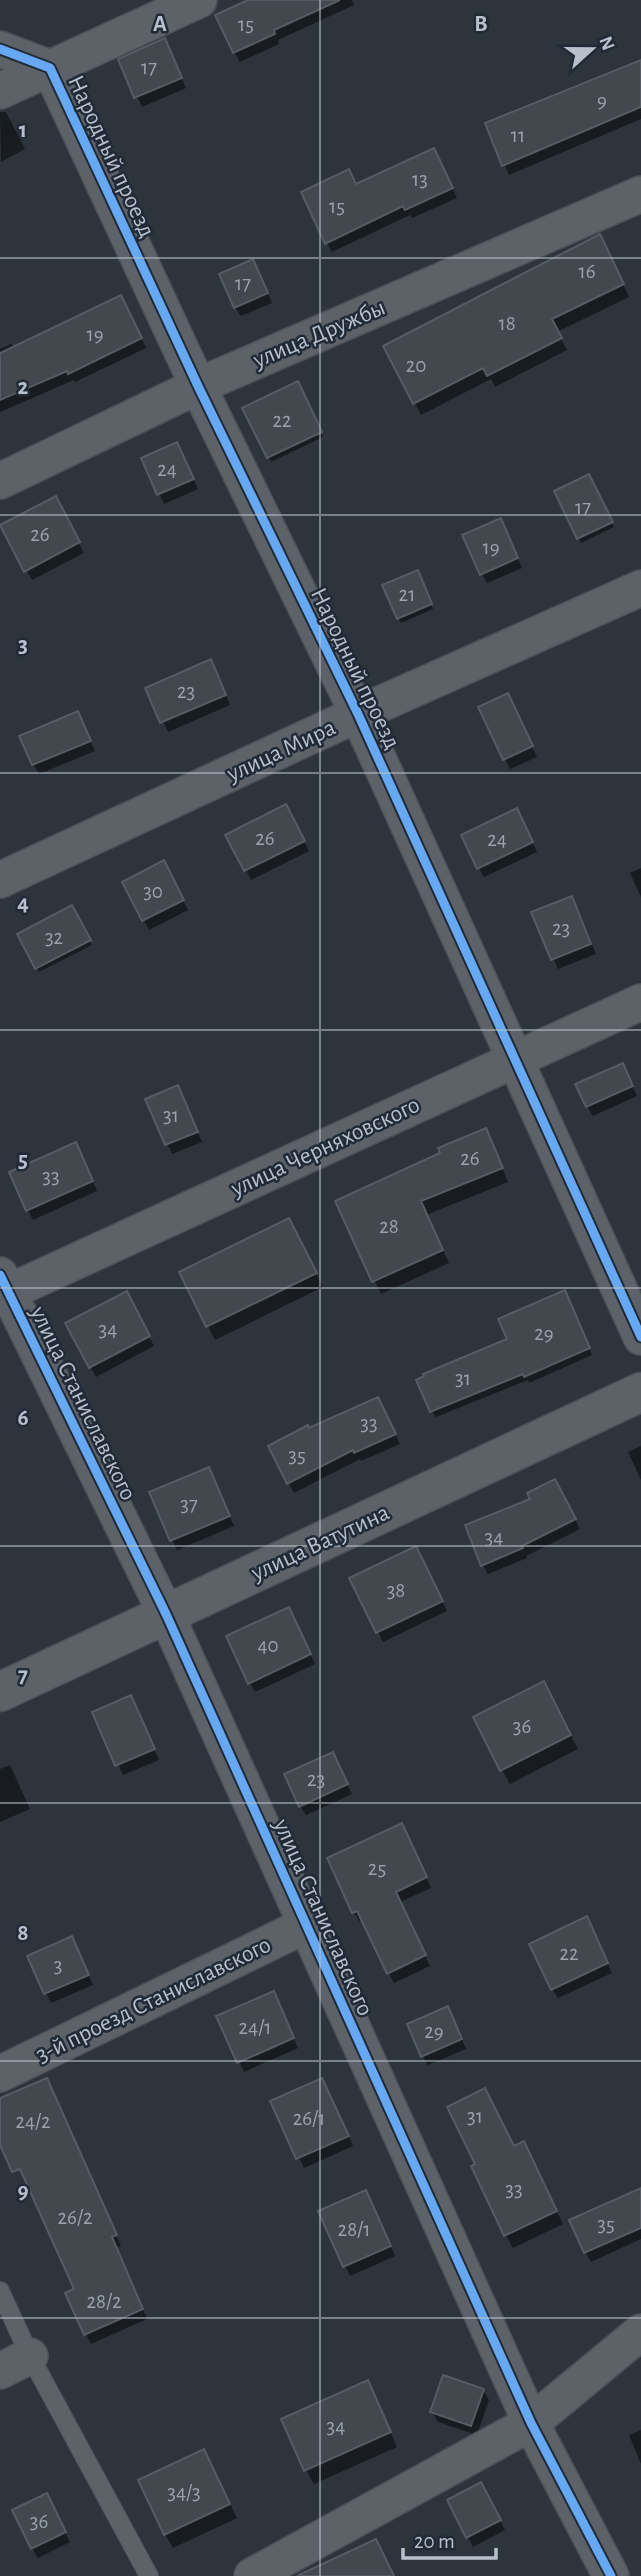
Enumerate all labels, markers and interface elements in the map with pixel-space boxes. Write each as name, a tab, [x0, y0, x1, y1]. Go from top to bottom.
text: A	[153, 13, 167, 36]
text: B	[474, 13, 488, 36]
house number: 15	[238, 14, 254, 35]
north arrow	[557, 14, 627, 84]
text: N	[595, 34, 618, 53]
house number: 17	[141, 57, 157, 78]
street label: Народный проезд	[63, 72, 159, 241]
house number: 9	[597, 90, 607, 111]
text: 1	[19, 119, 27, 142]
house number: 11	[511, 125, 525, 146]
house number: 13	[412, 169, 428, 190]
house number: 15	[329, 196, 345, 217]
house number: 16	[578, 261, 596, 282]
house number: 17	[235, 273, 251, 294]
street label: улица Дружбы	[249, 295, 389, 373]
house number: 18	[498, 313, 516, 334]
house number: 19	[86, 324, 104, 345]
house number: 20	[406, 355, 426, 376]
text: 2	[18, 376, 29, 399]
house number: 22	[272, 410, 292, 431]
house number: 24	[157, 459, 177, 480]
house number: 17	[575, 497, 591, 518]
house number: 26	[30, 524, 50, 545]
house number: 19	[482, 537, 500, 558]
street label: Народный проезд	[306, 584, 404, 753]
house number: 21	[399, 584, 415, 605]
text: 3	[18, 634, 28, 657]
house number: 23	[177, 681, 195, 702]
street label: улица Мира	[223, 715, 339, 787]
house number: 26	[255, 828, 275, 849]
house number: 24	[487, 829, 507, 850]
house number: 30	[143, 881, 163, 902]
text: 4	[17, 892, 29, 915]
house number: 23	[552, 918, 570, 939]
house number: 32	[45, 927, 63, 948]
street label: улица Черняховского	[226, 1093, 423, 1202]
house number: 31	[163, 1105, 179, 1126]
house number: 26	[460, 1148, 480, 1169]
text: 5	[18, 1149, 28, 1172]
house number: 33	[42, 1166, 60, 1187]
house number: 28	[379, 1216, 399, 1237]
street label: улица Станиславского	[25, 1302, 140, 1504]
house number: 34	[99, 1319, 117, 1340]
house number: 29	[534, 1323, 554, 1344]
house number: 31	[455, 1368, 471, 1389]
text: 6	[17, 1407, 29, 1430]
house number: 33	[360, 1413, 378, 1434]
house number: 35	[288, 1445, 306, 1466]
house number: 37	[180, 1494, 198, 1515]
street label: улица Ватутина	[247, 1501, 393, 1586]
house number: 34	[485, 1527, 503, 1548]
house number: 38	[387, 1580, 405, 1601]
house number: 40	[257, 1635, 279, 1656]
text: 7	[18, 1664, 28, 1687]
house number: 36	[513, 1716, 531, 1737]
house number: 23	[307, 1769, 325, 1790]
street label: улица Станиславского	[269, 1815, 377, 2019]
house number: 25	[368, 1858, 386, 1879]
text: 8	[17, 1922, 29, 1945]
street label: 3-й проезд Станиславского	[32, 1933, 275, 2067]
house number: 22	[559, 1943, 579, 1964]
house number: 3	[54, 1955, 62, 1976]
house number: 24/1	[239, 2017, 271, 2038]
house number: 29	[424, 2021, 444, 2042]
house number: 31	[467, 2106, 483, 2127]
house number: 26/1	[293, 2108, 325, 2129]
house number: 24/2	[15, 2111, 51, 2132]
house number: 33	[505, 2179, 523, 2200]
text: 9	[17, 2180, 29, 2203]
house number: 26/2	[57, 2207, 93, 2228]
house number: 35	[597, 2214, 615, 2235]
house number: 28/1	[338, 2219, 370, 2240]
house number: 28/2	[86, 2291, 122, 2312]
house number: 34	[327, 2416, 345, 2437]
house number: 34/3	[167, 2482, 201, 2503]
house number: 36	[30, 2511, 48, 2532]
scale bar	[403, 2516, 496, 2560]
text: 20 m	[414, 2531, 455, 2552]

